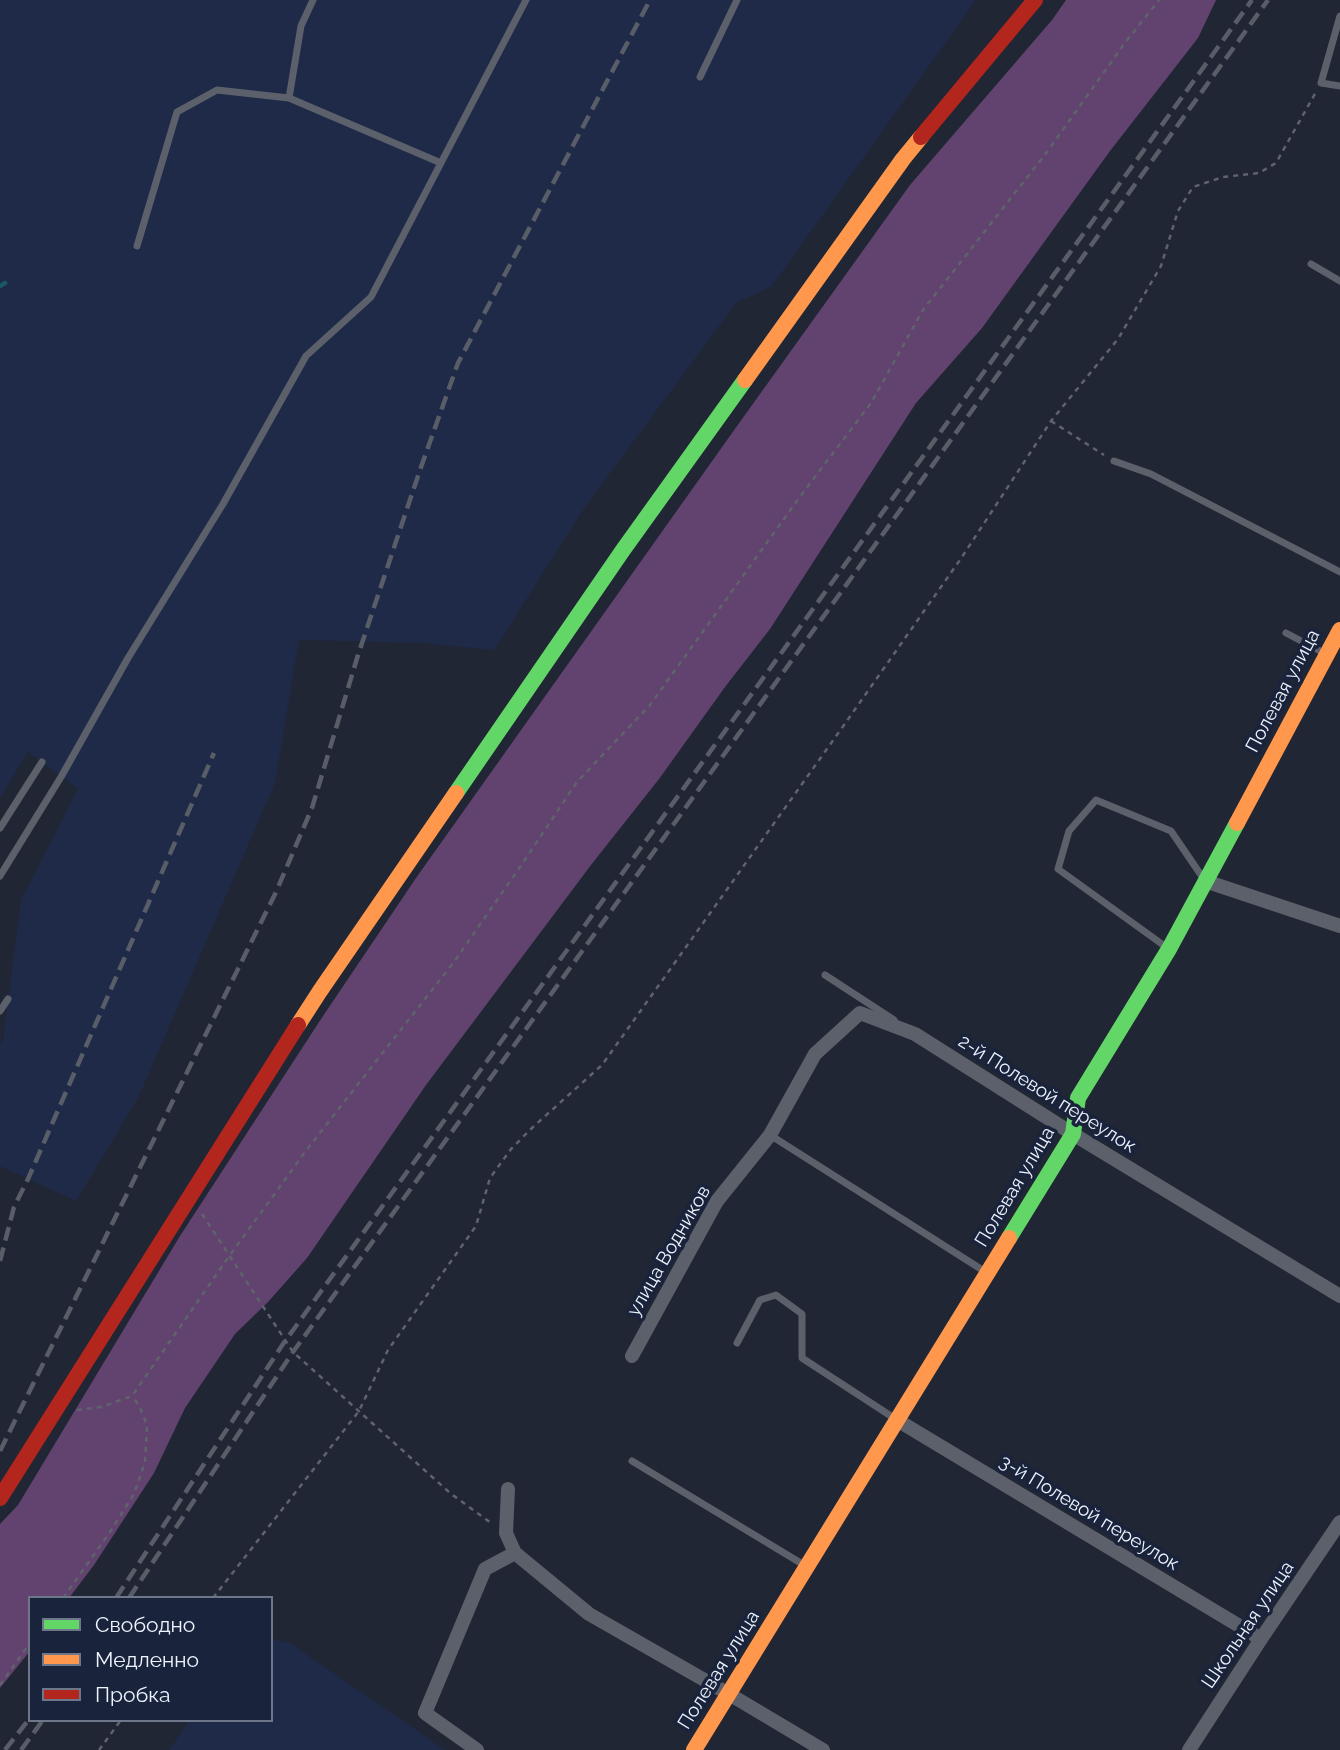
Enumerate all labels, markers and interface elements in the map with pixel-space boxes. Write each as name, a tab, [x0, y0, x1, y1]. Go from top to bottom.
street label: Полевая улица	[1241, 626, 1325, 756]
street label: 2-й Полевой переулок	[954, 1030, 1140, 1158]
street label: Полевая улица	[970, 1123, 1060, 1251]
street label: улица Водников	[622, 1182, 716, 1320]
street label: 3-й Полевой переулок	[995, 1450, 1183, 1576]
street label: Школьная улица	[1197, 1557, 1299, 1693]
legend	[28, 1596, 273, 1722]
street label: Полевая улица	[673, 1606, 765, 1734]
text: Свободно	[95, 1612, 195, 1637]
text: Медленно	[95, 1647, 199, 1672]
text: Пробка	[95, 1682, 171, 1707]

